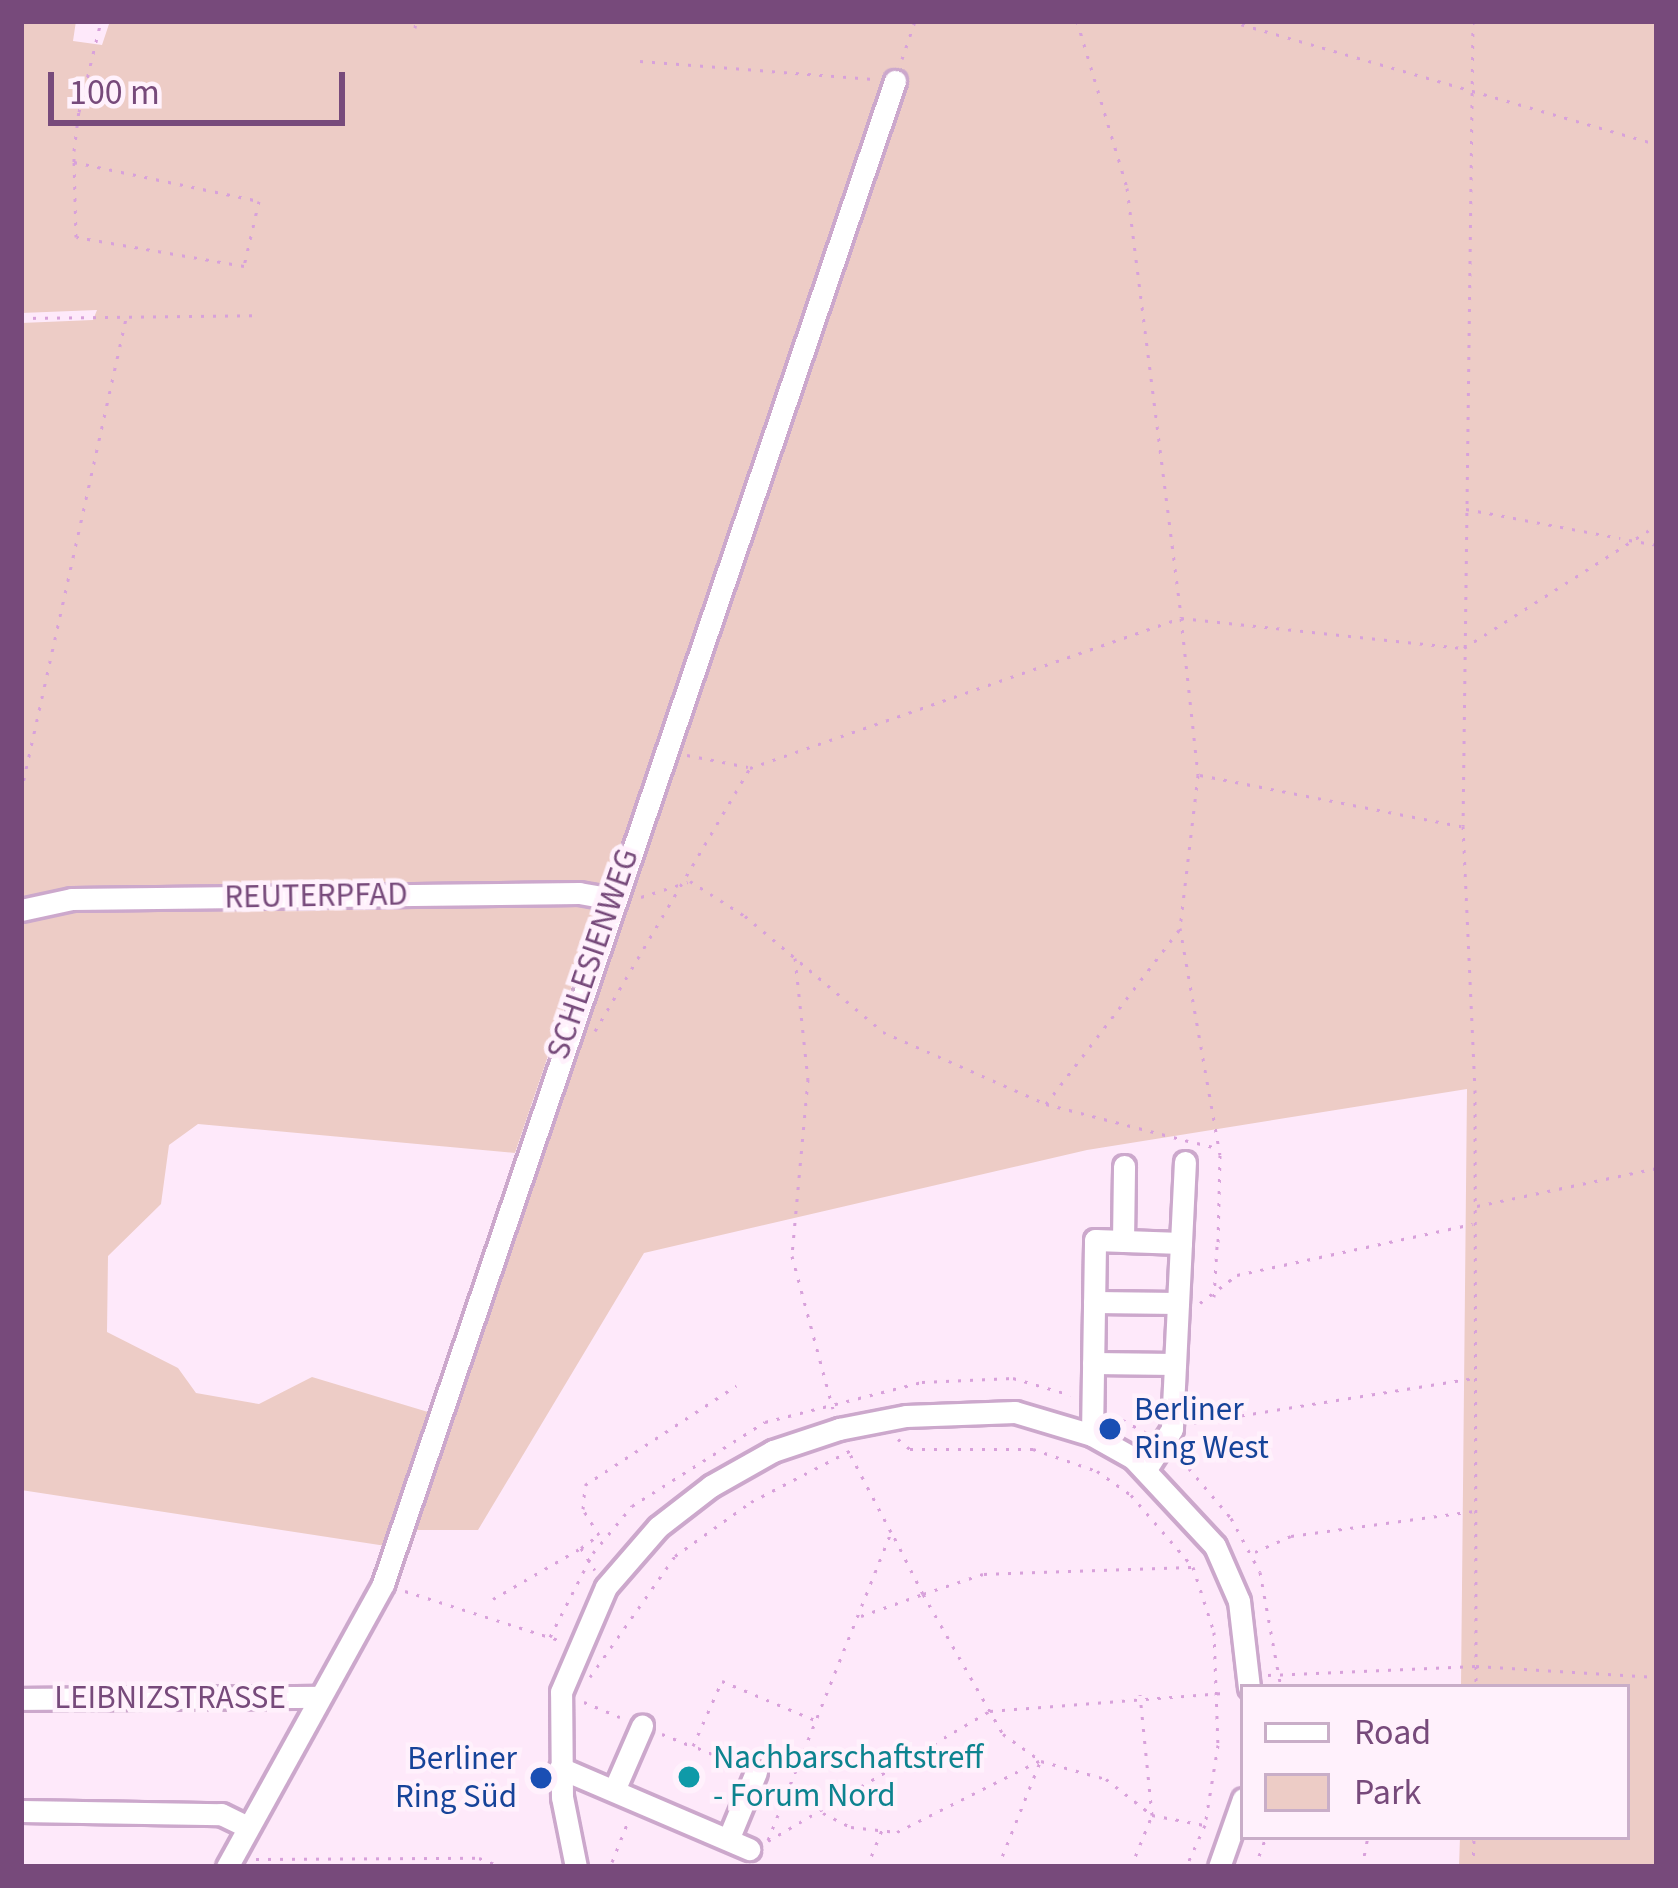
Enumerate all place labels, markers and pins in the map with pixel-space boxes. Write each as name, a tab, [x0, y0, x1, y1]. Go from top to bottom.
place label: Berliner Ring West	[1134, 1390, 1269, 1468]
marker: Berliner Ring West	[1097, 1416, 1123, 1442]
place label: Nachbarschaftstreff - Forum Nord	[713, 1738, 983, 1816]
place label: Berliner Ring Süd	[395, 1739, 517, 1817]
marker: Nachbarschaftstreff - Forum Nord	[676, 1764, 702, 1790]
marker: Berliner Ring Süd	[528, 1765, 554, 1791]

